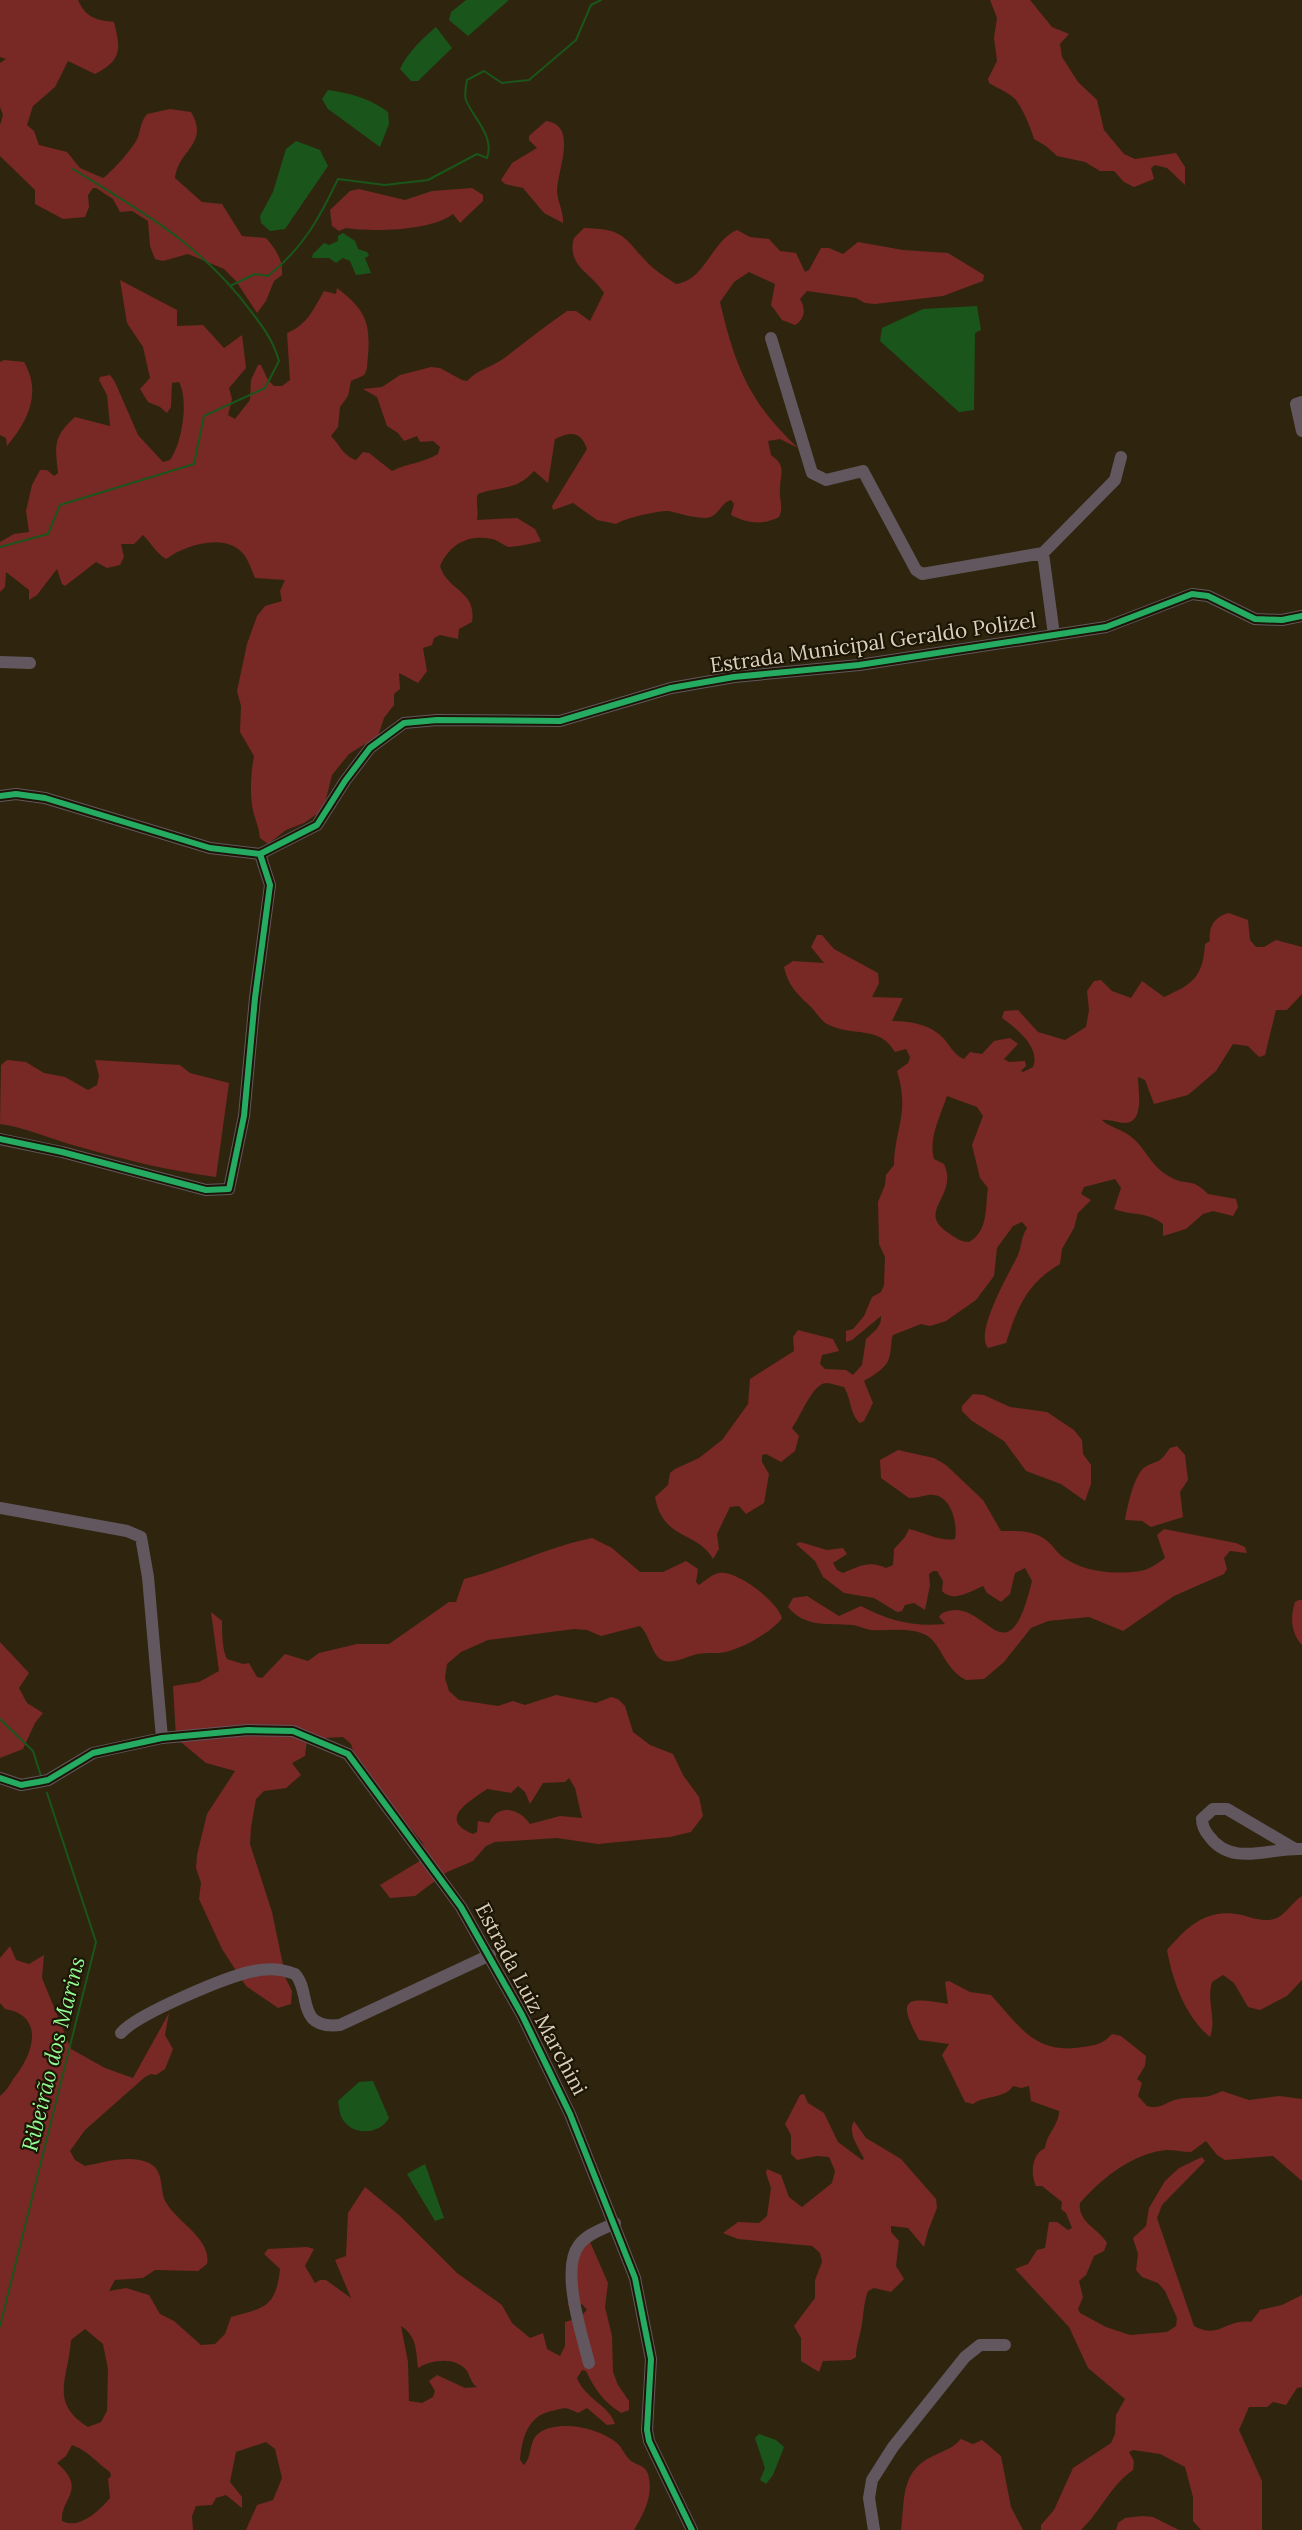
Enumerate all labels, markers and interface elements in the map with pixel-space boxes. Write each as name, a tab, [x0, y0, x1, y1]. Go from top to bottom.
street label: Estrada Municipal Geraldo Polizel	[708, 606, 1038, 679]
street label: Estrada Luiz Marchini	[469, 1898, 594, 2100]
water label: Ribeirão dos Marins	[15, 1954, 91, 2154]

